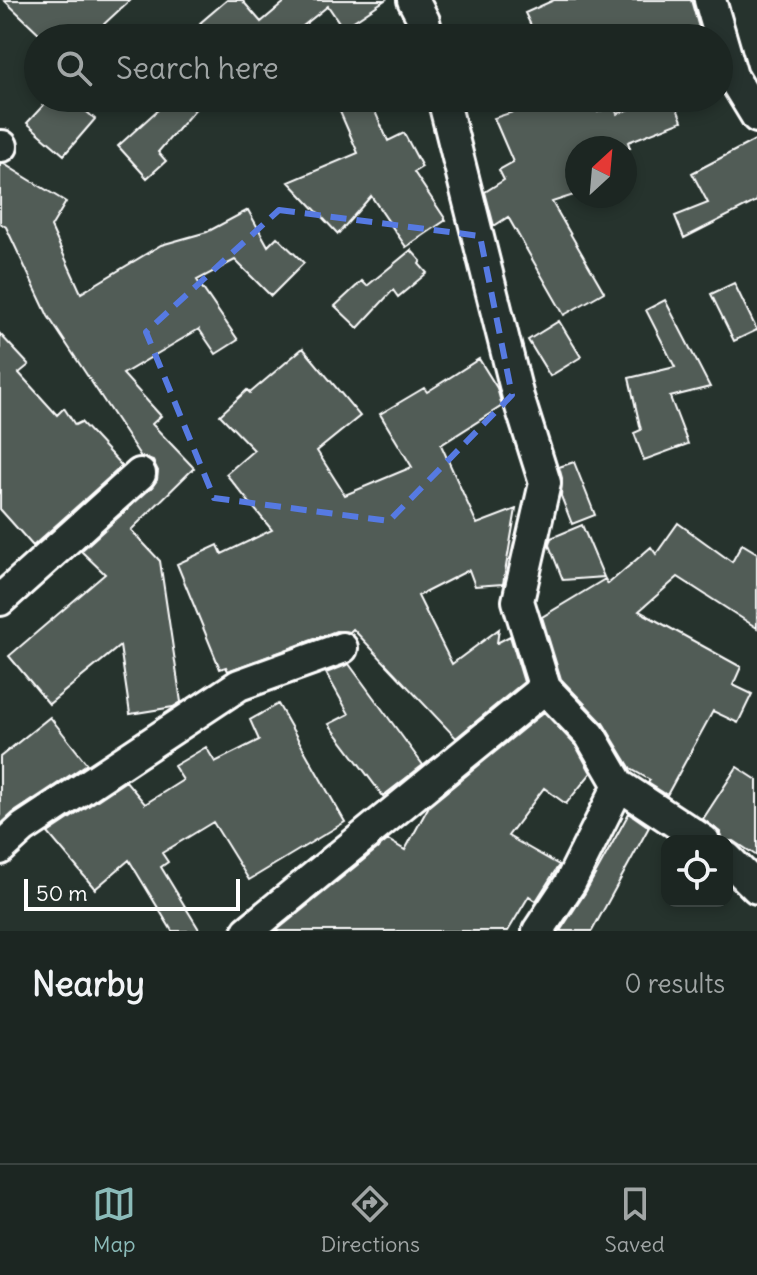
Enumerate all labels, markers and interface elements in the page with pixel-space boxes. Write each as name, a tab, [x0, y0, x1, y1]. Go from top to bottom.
search box	[24, 24, 733, 112]
icon: search	[52, 46, 96, 90]
text: Search here	[116, 49, 279, 87]
north arrow	[565, 136, 637, 208]
map controls	[661, 835, 733, 907]
button: locate	[661, 835, 733, 907]
scale bar	[24, 875, 240, 911]
text: 50 m	[36, 879, 88, 907]
text: Nearby	[32, 962, 145, 1005]
text: 0 results	[624, 967, 725, 1000]
tab: Map	[92, 1182, 136, 1258]
tab: Directions	[321, 1182, 420, 1258]
tab: Saved	[604, 1182, 665, 1258]

